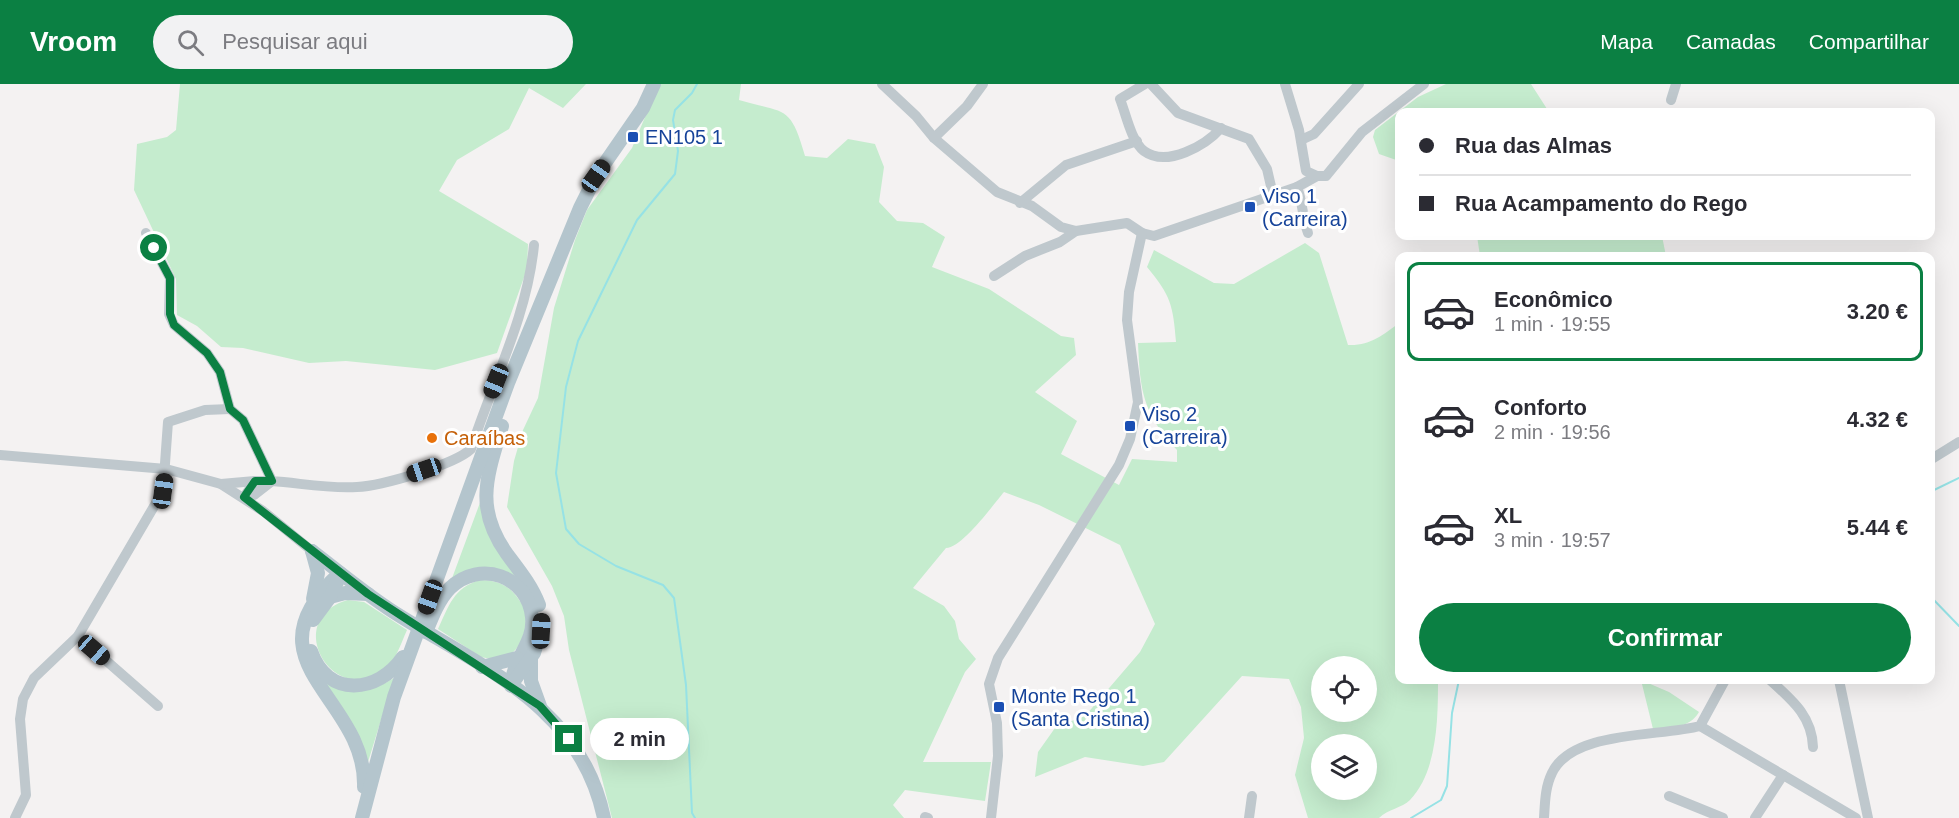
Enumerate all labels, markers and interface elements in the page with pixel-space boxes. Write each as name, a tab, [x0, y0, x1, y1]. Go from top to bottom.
search box	[153, 15, 573, 69]
text: Vroom	[30, 26, 117, 57]
icon: search	[174, 26, 207, 59]
text: Pesquisar aqui	[222, 29, 368, 54]
text: Mapa	[1600, 30, 1653, 53]
text: Camadas	[1686, 30, 1776, 53]
text: Compartilhar	[1809, 30, 1929, 53]
place label: EN105 1	[645, 126, 723, 148]
marker: EN105 1	[626, 130, 640, 144]
text: Rua das Almas	[1455, 133, 1612, 158]
car	[578, 156, 614, 196]
place label: Viso 1 (Carreira)	[1262, 185, 1348, 230]
text: Rua Acampamento do Rego	[1455, 191, 1748, 216]
marker: Viso 1 (Carreira)	[1243, 200, 1257, 214]
route start	[140, 234, 167, 261]
icon: car	[1422, 285, 1476, 339]
text: Econômico	[1494, 287, 1613, 312]
text: 3.20 €	[1847, 299, 1908, 324]
text: 1 min · 19:55	[1494, 313, 1611, 335]
car	[481, 361, 511, 401]
icon: car	[1422, 393, 1476, 447]
text: Conforto	[1494, 395, 1587, 420]
place label: Viso 2 (Carreira)	[1142, 403, 1228, 448]
text: 4.32 €	[1847, 407, 1908, 432]
marker: Viso 2 (Carreira)	[1123, 419, 1137, 433]
text: 2 min · 19:56	[1494, 421, 1611, 443]
place label: Caraíbas	[444, 427, 525, 449]
marker: Caraíbas	[425, 431, 439, 445]
car	[404, 456, 444, 484]
car	[152, 472, 174, 510]
icon: car	[1422, 501, 1476, 555]
text: XL	[1494, 503, 1522, 528]
text: 5.44 €	[1847, 515, 1908, 540]
text: 3 min · 19:57	[1494, 529, 1611, 551]
car	[415, 577, 445, 617]
button: Confirmar	[1419, 603, 1911, 672]
car	[531, 613, 551, 649]
car	[75, 631, 113, 669]
map controls	[1311, 656, 1377, 800]
button: locate	[1311, 656, 1377, 722]
place label: Monte Rego 1 (Santa Cristina)	[1011, 685, 1150, 730]
marker: Monte Rego 1 (Santa Cristina)	[992, 700, 1006, 714]
callout: 2 min	[590, 718, 689, 760]
route end	[555, 725, 582, 752]
text: 2 min	[613, 728, 666, 750]
button: layers	[1311, 734, 1377, 800]

